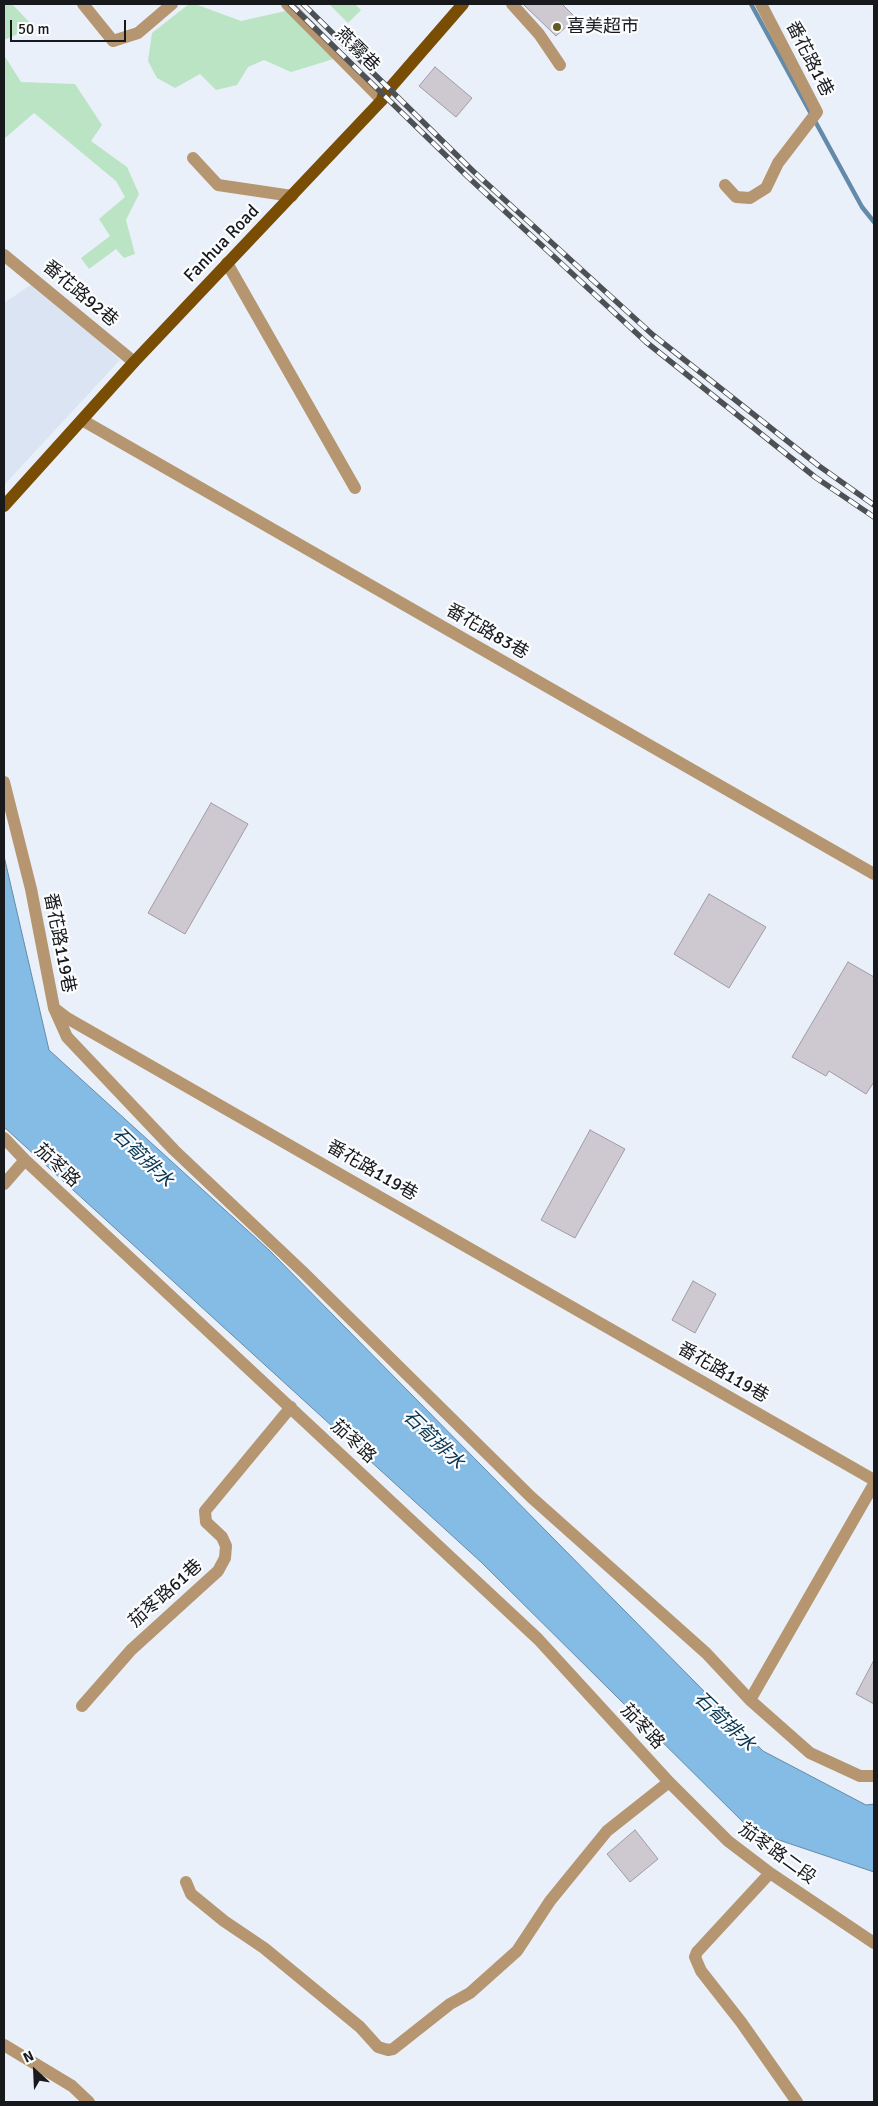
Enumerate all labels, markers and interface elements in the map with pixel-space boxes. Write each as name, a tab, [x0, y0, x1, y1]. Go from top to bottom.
scale bar	[12, 10, 129, 42]
place label: 喜美超市	[567, 16, 639, 38]
street label: 番花路1巷	[781, 18, 837, 100]
text: 50 m	[18, 20, 49, 38]
marker: 喜美超市	[551, 21, 563, 33]
street label: 燕霧巷	[330, 23, 384, 77]
street label: Fanhua Road	[180, 201, 264, 287]
street label: 番花路92巷	[38, 256, 122, 332]
street label: 番花路83巷	[442, 600, 532, 664]
street label: 番花路119巷	[39, 891, 79, 995]
water label: 石筍排水	[107, 1123, 177, 1193]
street label: 番花路119巷	[323, 1136, 421, 1206]
street label: 茄苳路	[30, 1140, 84, 1192]
street label: 番花路119巷	[674, 1338, 772, 1408]
water label: 石筍排水	[398, 1405, 468, 1475]
street label: 茄苳路	[326, 1416, 380, 1468]
street label: 茄苳路61巷	[125, 1555, 207, 1633]
water label: 石筍排水	[689, 1687, 759, 1757]
street label: 茄苳路	[616, 1700, 668, 1754]
street label: 茄苳路二段	[734, 1819, 820, 1889]
north arrow	[10, 2046, 60, 2096]
text: N	[20, 2047, 36, 2067]

